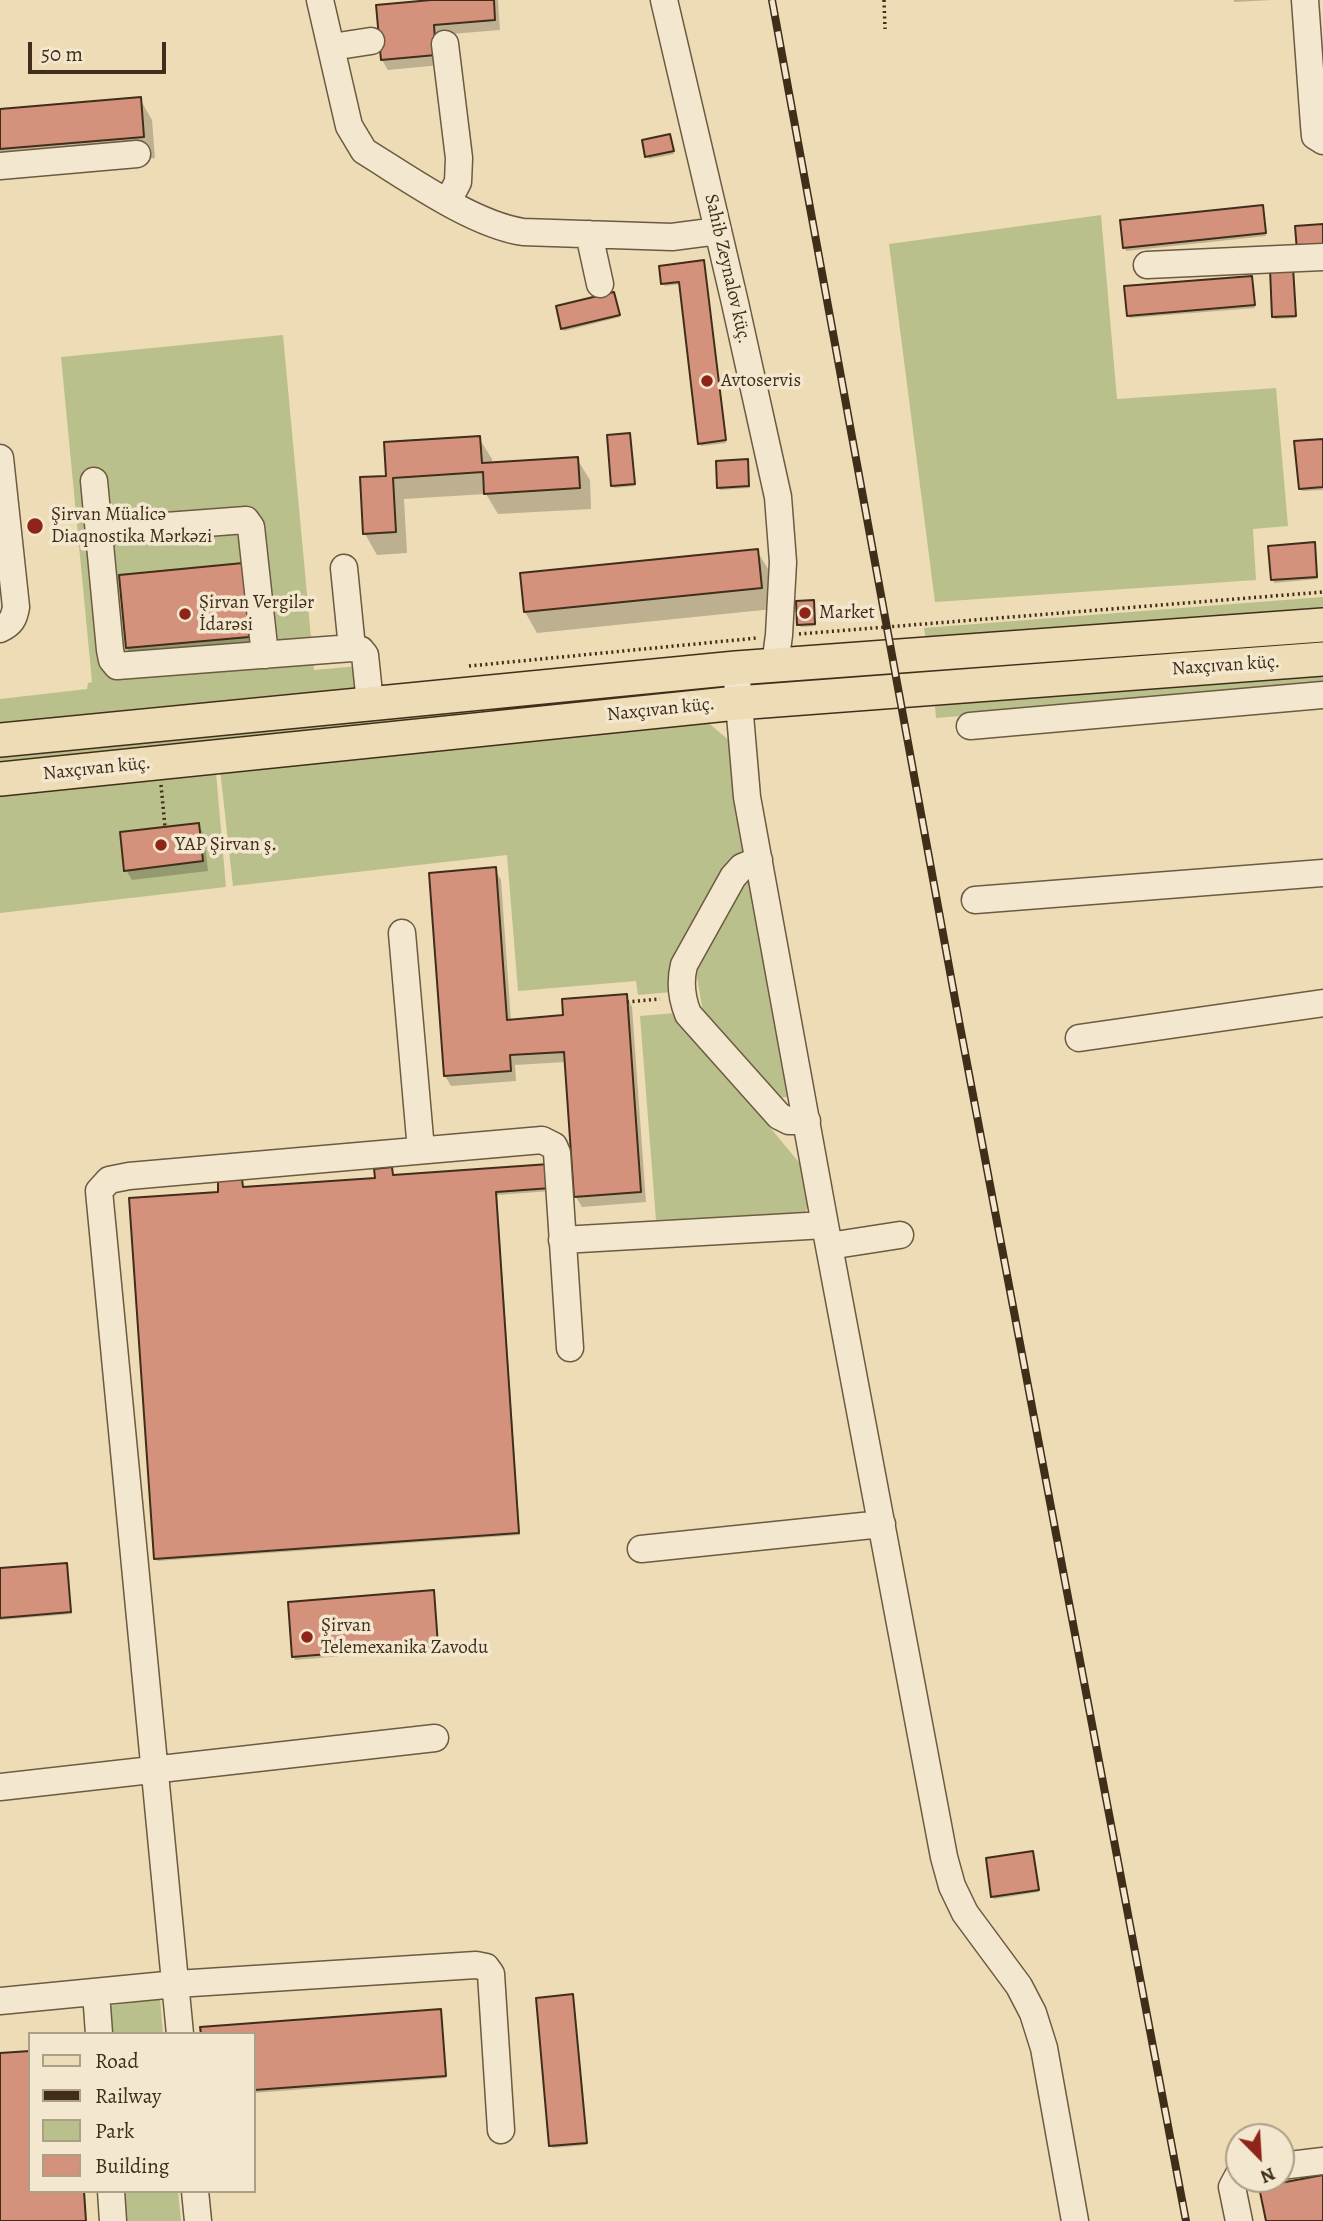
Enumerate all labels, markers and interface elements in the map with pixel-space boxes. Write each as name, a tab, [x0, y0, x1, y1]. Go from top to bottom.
scale bar	[32, 28, 170, 72]
text: 50 m	[41, 40, 83, 68]
street label: Sahib Zeynalov küç.	[699, 192, 755, 346]
place label: Avtoservis	[721, 370, 801, 392]
marker: Avtoservis	[699, 373, 715, 389]
place label: Şirvan Müalicə Diaqnostika Mərkəzi	[51, 504, 212, 548]
marker: Şirvan Müalicə Diaqnostika Mərkəzi	[25, 516, 45, 536]
place label: Şirvan Vergilər İdarəsi	[199, 592, 314, 636]
place label: Market	[819, 602, 875, 624]
marker: Market	[797, 605, 813, 621]
marker: Şirvan Vergilər İdarəsi	[177, 606, 193, 622]
street label: Naxçıvan küç.	[1171, 651, 1281, 681]
street label: Naxçıvan küç.	[606, 693, 716, 727]
street label: Naxçıvan küç.	[42, 752, 152, 786]
place label: YAP Şirvan ş.	[175, 834, 277, 856]
marker: YAP Şirvan ş.	[153, 837, 169, 853]
place label: Şirvan Telemexanika Zavodu	[321, 1615, 488, 1659]
marker: Şirvan Telemexanika Zavodu	[299, 1629, 315, 1645]
legend	[28, 2032, 256, 2193]
text: Road	[95, 2047, 139, 2075]
text: Railway	[95, 2082, 161, 2110]
text: Park	[95, 2117, 134, 2145]
north arrow	[1225, 2123, 1295, 2193]
text: Building	[95, 2152, 169, 2180]
text: N	[1256, 2161, 1279, 2190]

